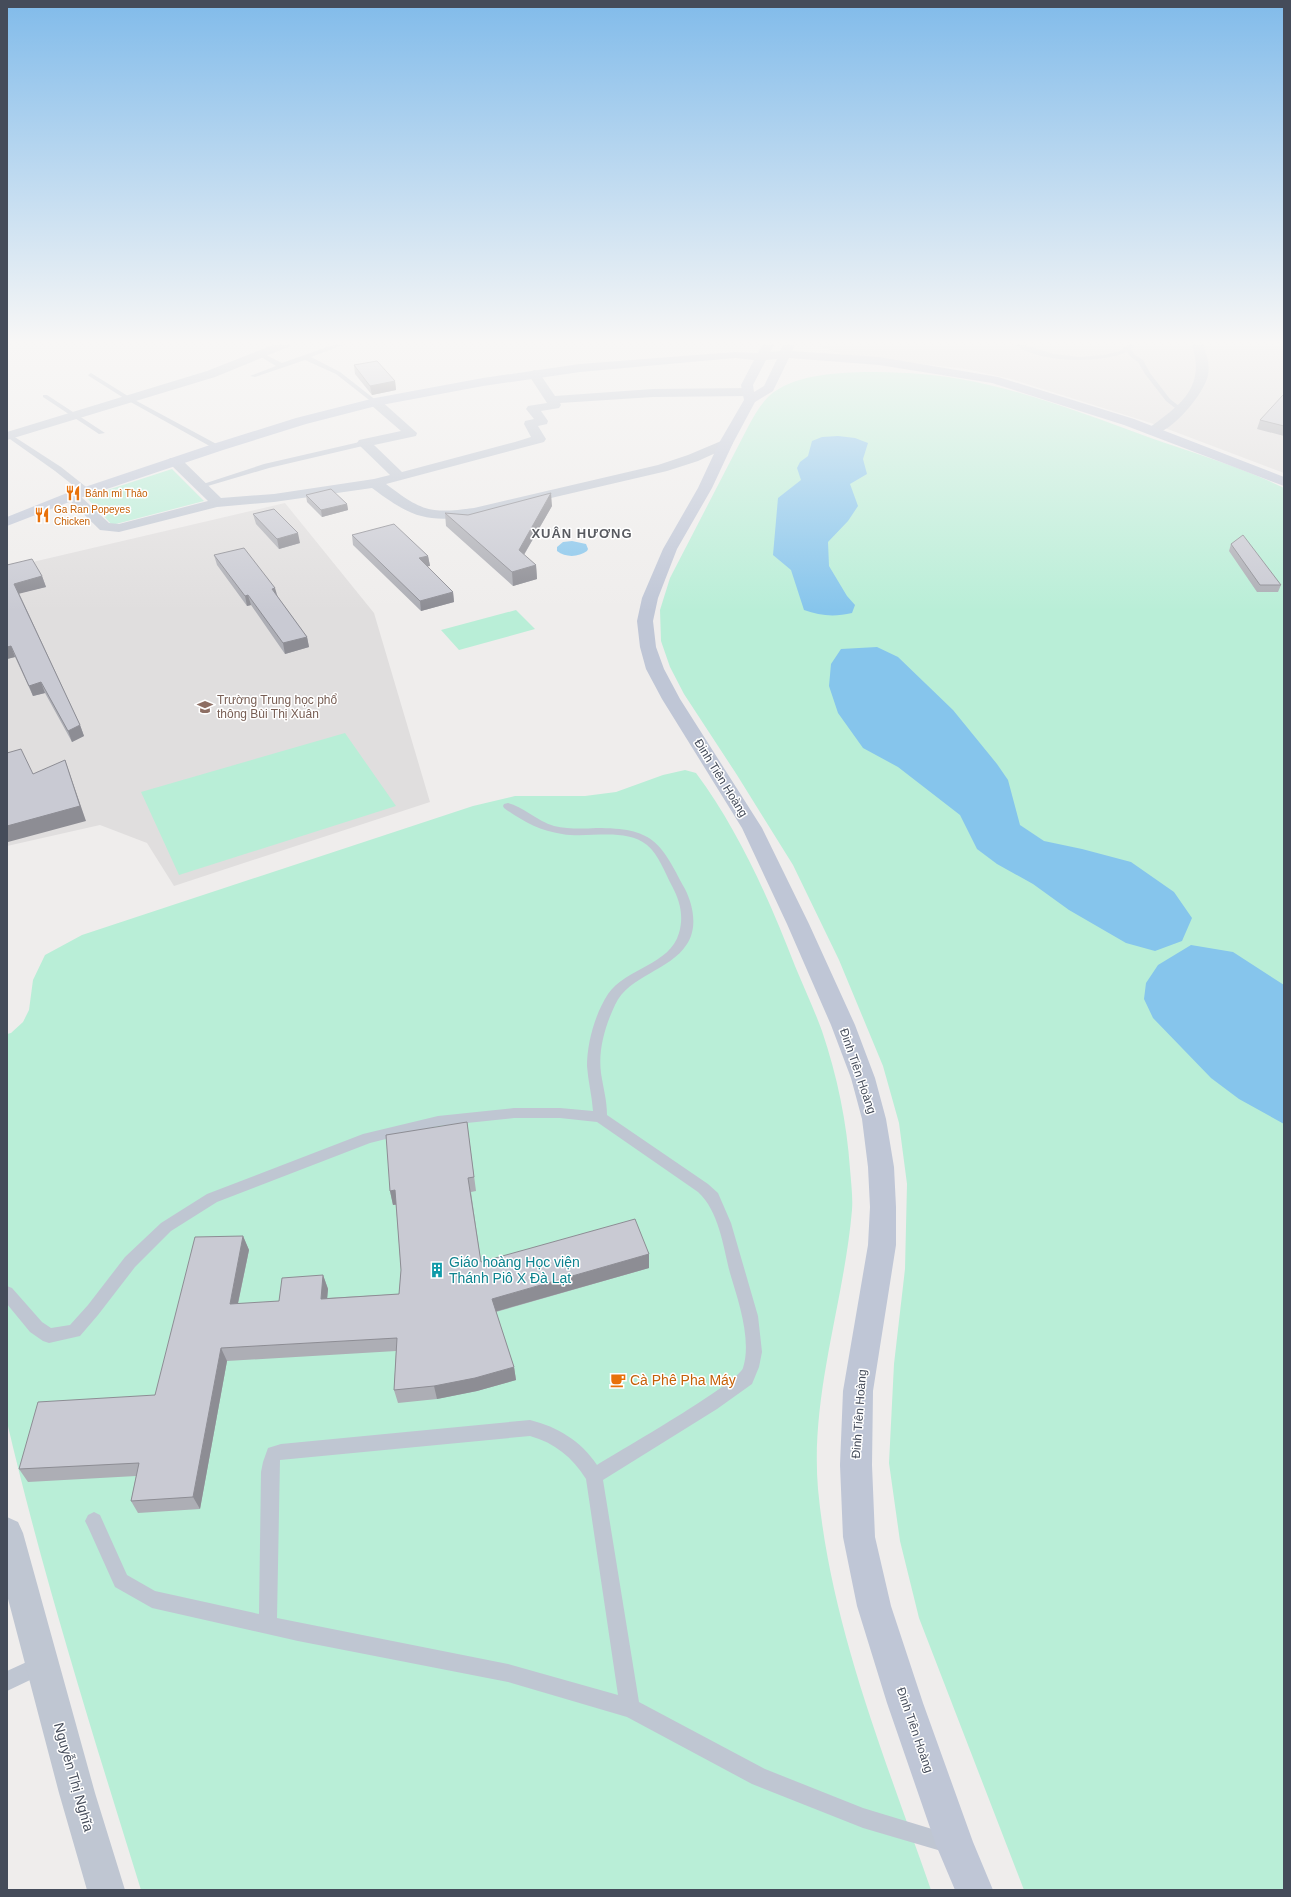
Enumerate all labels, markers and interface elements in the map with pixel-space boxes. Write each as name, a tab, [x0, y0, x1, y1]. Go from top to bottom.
restaurant icon: Bánh mì Thảo	[64, 484, 82, 502]
place label: Bánh mì Thảo	[85, 488, 148, 499]
place label: Ga Ran Popeyes Chicken	[54, 504, 130, 527]
restaurant icon: Ga Ran Popeyes Chicken	[33, 506, 51, 524]
district label: XUÂN HƯƠNG	[531, 526, 633, 541]
place label: Trường Trung học phổ thông Bùi Thị Xuân	[217, 693, 338, 721]
school or university icon: Trường Trung học phổ thông Bùi Thị Xuân	[196, 698, 214, 716]
street label: Đinh Tiên Hoàng	[691, 736, 751, 820]
street label: Đinh Tiên Hoàng	[837, 1026, 879, 1116]
place label: Giáo hoàng Học viện Thánh Piô X Đà Lạt	[449, 1254, 580, 1286]
building icon: Giáo hoàng Học viện Thánh Piô X Đà Lạt	[428, 1261, 446, 1279]
street label: Đinh Tiên Hoàng	[849, 1369, 869, 1459]
cafe icon: Cà Phê Pha Máy	[609, 1371, 627, 1389]
place label: Cà Phê Pha Máy	[630, 1372, 736, 1388]
street label: Đinh Tiên Hoàng	[894, 1685, 936, 1775]
street label: Nguyễn Thị Nghĩa	[51, 1721, 97, 1834]

